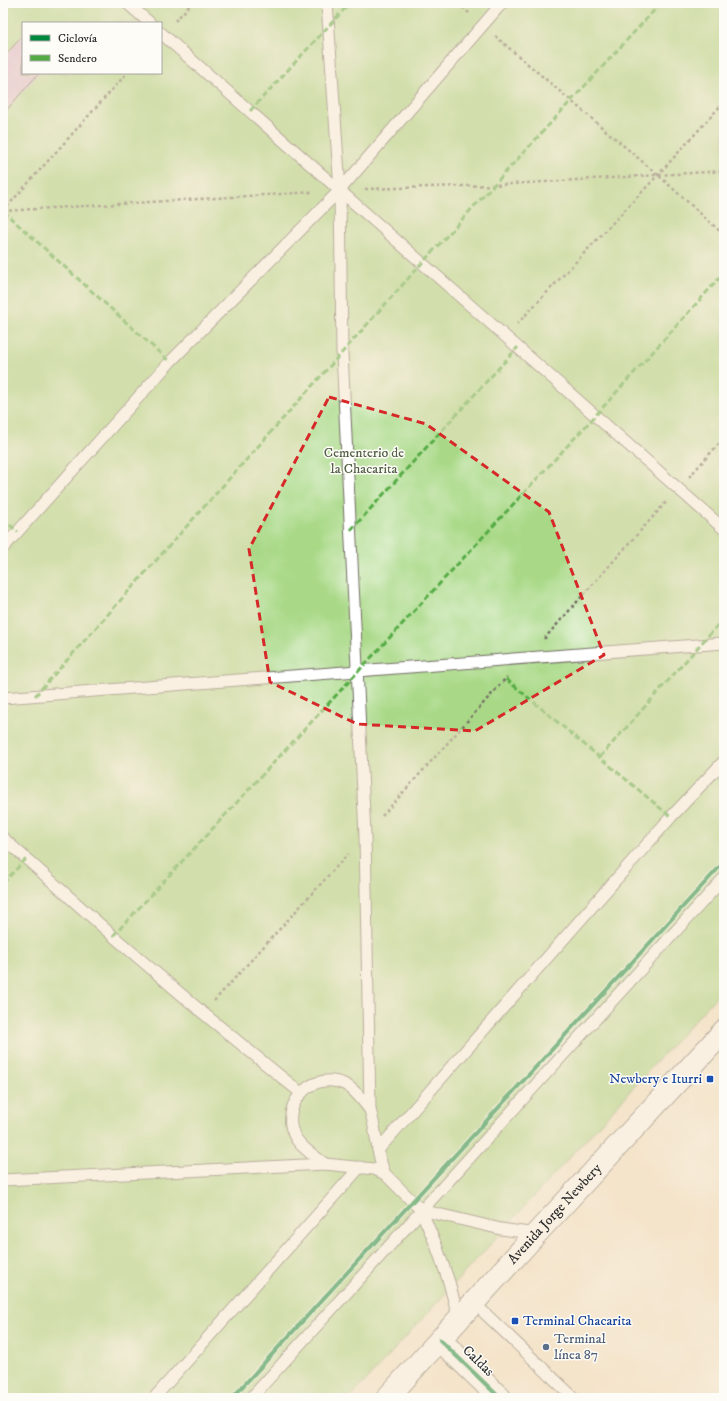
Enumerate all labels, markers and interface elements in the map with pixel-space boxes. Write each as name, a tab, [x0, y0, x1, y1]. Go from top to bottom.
legend	[22, 22, 162, 74]
text: Ciclovía	[58, 31, 98, 46]
text: Sendero	[58, 51, 97, 66]
park label: Cementerio de la Chacarita	[324, 444, 404, 478]
place label: Newbery e Iturri	[609, 1070, 702, 1088]
marker: Newbery e Iturri	[705, 1074, 715, 1084]
street label: Avenida Jorge Newbery	[504, 1160, 606, 1268]
place label: Terminal Chacarita	[523, 1312, 632, 1330]
marker: Terminal Chacarita	[510, 1316, 520, 1326]
place label: Terminal línea 87	[554, 1330, 607, 1364]
street label: Caldas	[458, 1342, 498, 1381]
marker: Terminal línea 87	[541, 1342, 551, 1352]

